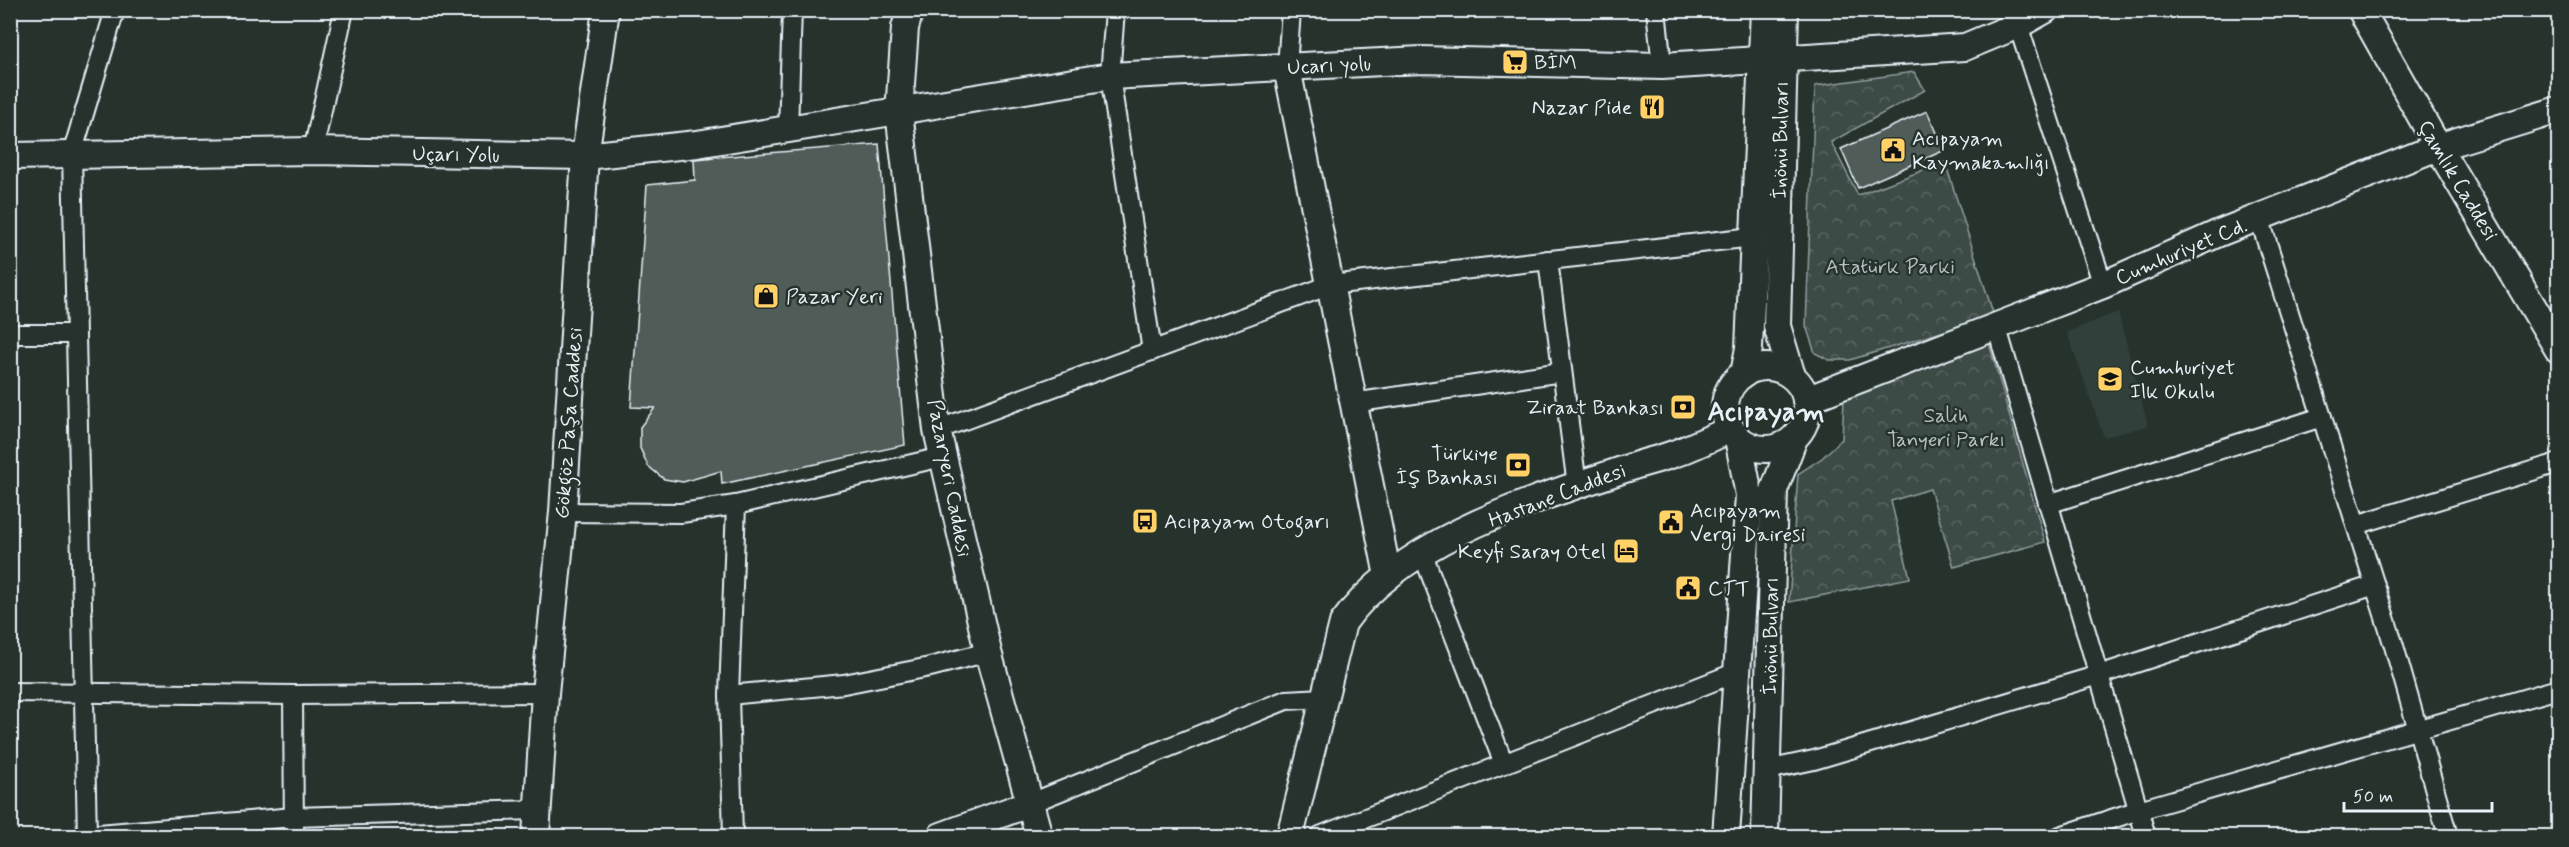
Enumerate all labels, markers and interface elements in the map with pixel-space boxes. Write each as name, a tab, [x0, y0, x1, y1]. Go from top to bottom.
supermarket icon: BİM	[1500, 47, 1530, 77]
place label: BİM	[1534, 49, 1577, 77]
street label: Ucarı yolu	[1287, 50, 1372, 82]
street label: İnönü Bulvarı	[1766, 81, 1796, 199]
restaurant icon: Nazar Pide	[1637, 92, 1667, 122]
place label: Nazar Pide	[1532, 94, 1632, 122]
street label: Çamlık Caddesi	[2410, 115, 2504, 246]
place label: Acıpayam Kaymakamlığı	[1912, 125, 2049, 177]
public building icon: Acıpayam Kaymakamlığı	[1878, 135, 1908, 165]
street label: Uçarı Yolu	[412, 140, 500, 170]
street label: Cumhuriyet Cd.	[2111, 212, 2252, 292]
park label: Atatürk Parki	[1825, 253, 1955, 281]
shop icon: Pazar Yeri	[751, 281, 781, 311]
place label: Pazar Yeri	[786, 283, 883, 311]
street label: Gökgöz Paşa Caddesi	[548, 326, 592, 520]
place label: Cumhuriyet Ilk Okulu	[2130, 354, 2235, 406]
school or university icon: Cumhuriyet Ilk Okulu	[2095, 364, 2125, 394]
bank icon: Ziraat Bankası	[1668, 392, 1698, 422]
place label: Ziraat Bankası	[1526, 394, 1664, 422]
district label: Acıpayam	[1707, 395, 1825, 430]
street label: Pazaryeri Caddesi	[920, 397, 978, 560]
park label: Salih Tanyeri Parkı	[1887, 402, 2005, 454]
place label: Türkiye İş Bankası	[1396, 440, 1498, 492]
bank icon: Türkiye İş Bankası	[1503, 450, 1533, 480]
street label: Hastane Caddesi	[1485, 457, 1630, 535]
place label: Acıpayam Vergi Dairesi	[1690, 497, 1806, 550]
bus stop icon: Acıpayam Otogarı	[1130, 506, 1160, 536]
public building icon: Acıpayam Vergi Dairesi	[1656, 507, 1686, 537]
place label: Acıpayam Otogarı	[1164, 508, 1330, 538]
hotel icon: Keyfi Saray Otel	[1611, 536, 1641, 566]
place label: Keyfi Saray Otel	[1458, 538, 1606, 566]
public building icon: CTT	[1673, 573, 1703, 603]
place label: CTT	[1708, 575, 1750, 603]
street label: İnönü Bulvarı	[1756, 577, 1786, 695]
scale bar	[2344, 775, 2492, 813]
text: 50 m	[2353, 785, 2393, 809]

